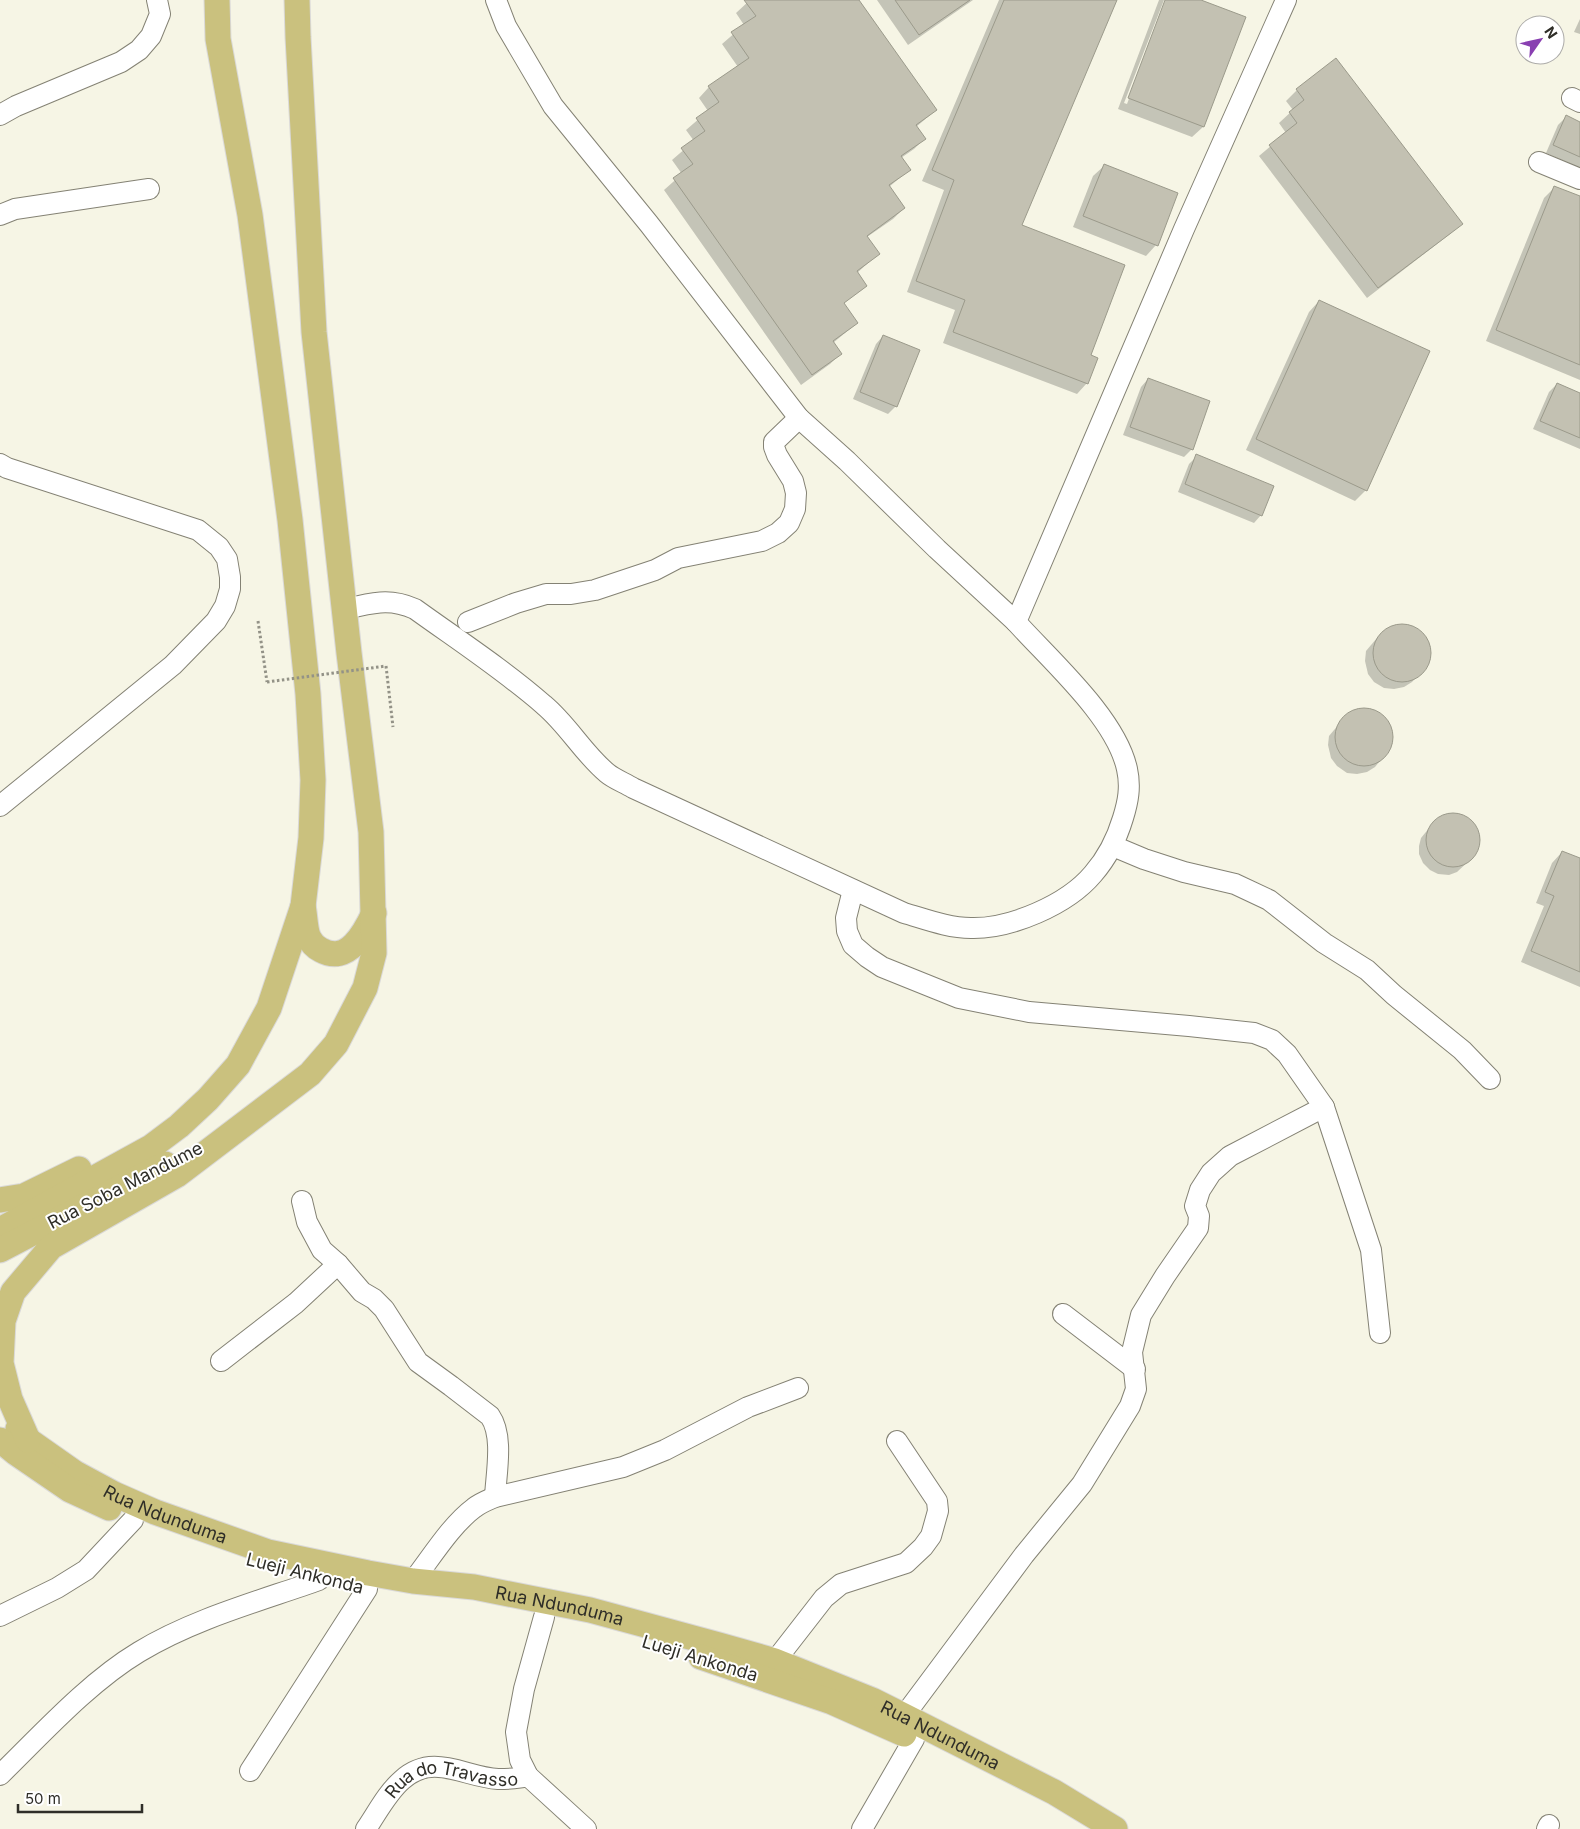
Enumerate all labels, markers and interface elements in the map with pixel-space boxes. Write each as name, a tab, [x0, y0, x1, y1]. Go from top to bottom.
north arrow	[1515, 15, 1565, 65]
text: N	[1541, 23, 1561, 42]
street label: Rua Soba Mandume	[44, 1137, 206, 1233]
street label: Rua Ndunduma	[100, 1480, 230, 1547]
street label: Lueji Ankonda	[244, 1548, 366, 1598]
street label: Rua Ndunduma	[494, 1581, 626, 1629]
street label: Lueji Ankonda	[639, 1630, 761, 1686]
street label: Rua Ndunduma	[878, 1696, 1004, 1774]
street label: Rua do Travasso	[380, 1756, 519, 1802]
scale bar	[18, 1782, 141, 1814]
text: 50 m	[25, 1789, 61, 1808]

